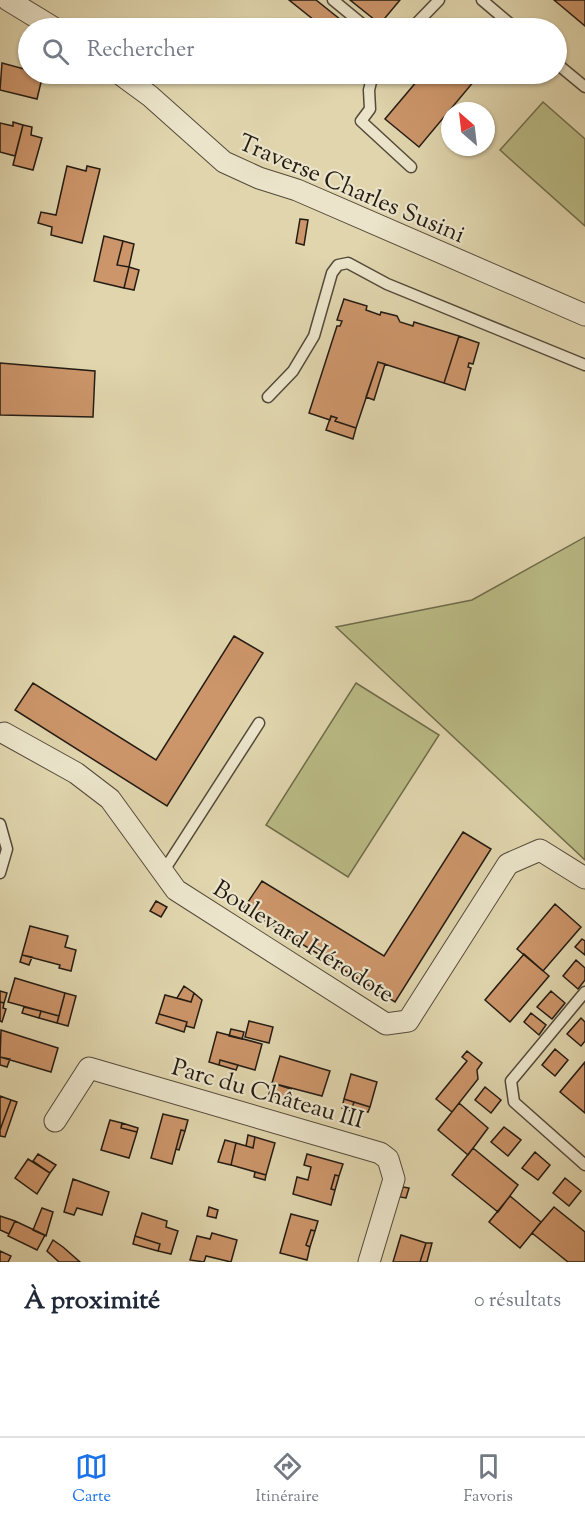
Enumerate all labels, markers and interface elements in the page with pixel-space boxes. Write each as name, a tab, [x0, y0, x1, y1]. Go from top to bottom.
search box	[18, 18, 567, 84]
icon: search	[39, 35, 72, 68]
text: Rechercher	[87, 35, 194, 67]
north arrow	[441, 102, 495, 156]
street label: Traverse Charles Susini	[233, 127, 470, 253]
street label: Boulevard Hérodote	[206, 873, 400, 1012]
street label: Parc du Château III	[168, 1051, 367, 1139]
text: À proximité	[24, 1283, 160, 1320]
text: 0 résultats	[474, 1287, 561, 1316]
tab: Carte	[72, 1450, 111, 1509]
tab: Itinéraire	[256, 1450, 319, 1509]
tab: Favoris	[463, 1450, 513, 1509]

